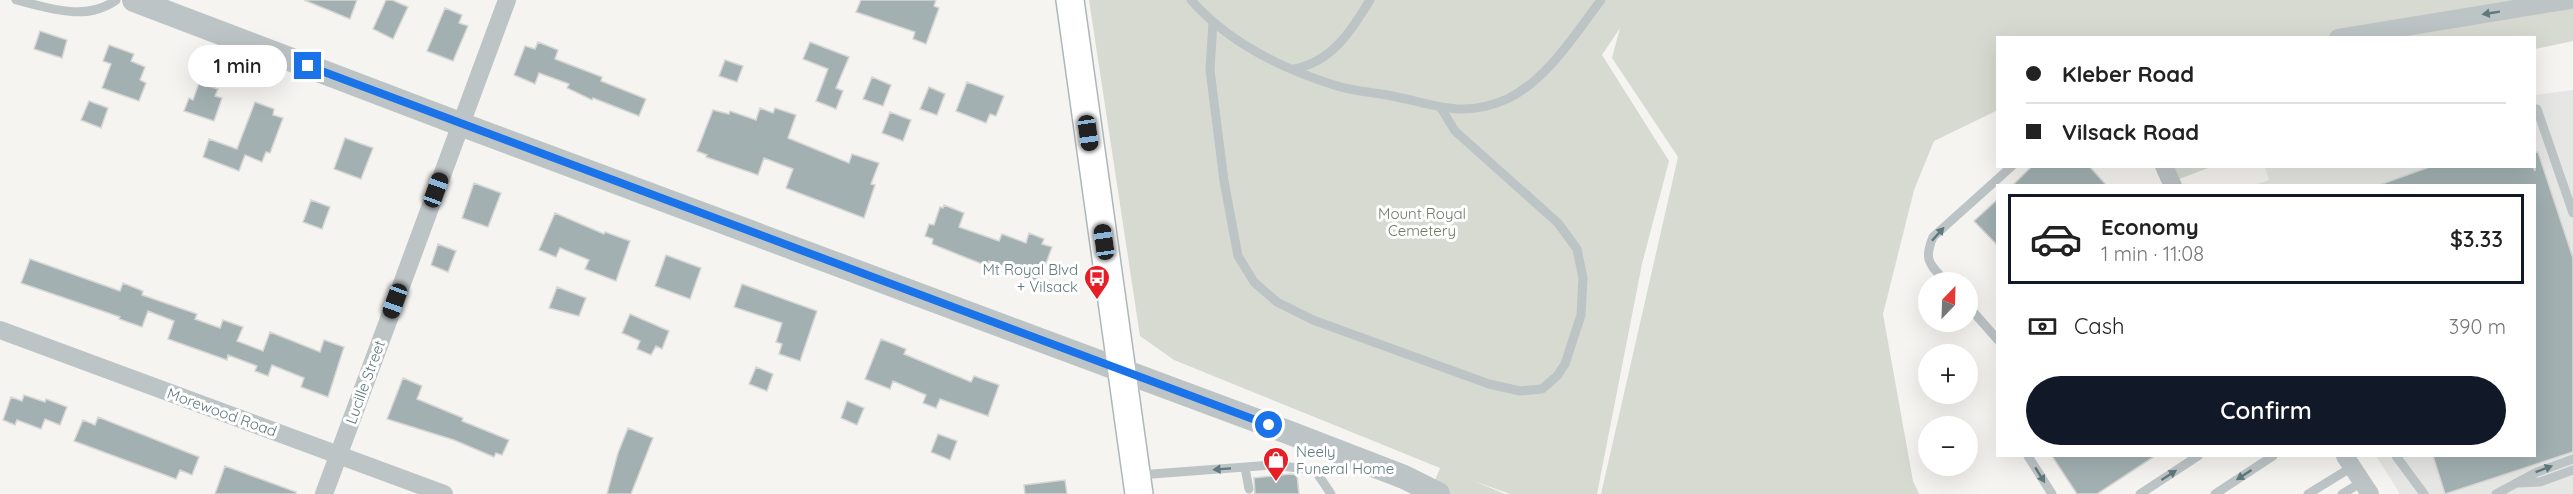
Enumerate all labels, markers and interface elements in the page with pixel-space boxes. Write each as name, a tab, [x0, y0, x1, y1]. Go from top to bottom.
one-way arrow	[2481, 8, 2500, 17]
callout: 1 min	[188, 45, 287, 87]
route end	[294, 52, 321, 79]
text: 1 min	[214, 53, 261, 78]
text: Kleber Road	[2062, 60, 2194, 88]
car	[1077, 114, 1099, 152]
text: Vilsack Road	[2062, 118, 2199, 146]
car	[421, 170, 451, 210]
park label: Mount Royal Cemetery	[1378, 204, 1466, 240]
icon: car	[2029, 212, 2083, 266]
text: Economy	[2101, 213, 2199, 241]
car	[1093, 223, 1115, 261]
text: $3.33	[2450, 225, 2503, 253]
one-way arrow	[1931, 227, 1944, 242]
text: 1 min · 11:08	[2101, 241, 2204, 266]
place label: Mt Royal Blvd + Vilsack	[982, 260, 1078, 296]
bus stop icon: Mt Royal Blvd + Vilsack	[1082, 263, 1112, 301]
north arrow	[1918, 272, 1978, 332]
map controls	[1918, 272, 1978, 476]
car	[380, 281, 410, 321]
icon: cash	[2026, 310, 2059, 343]
text: Cash	[2074, 312, 2125, 340]
text: 390 m	[2449, 314, 2506, 339]
street label: Lucille Street	[341, 337, 389, 427]
button: +	[1918, 344, 1978, 404]
button: Confirm	[2026, 376, 2506, 445]
street label: Morewood Road	[165, 383, 279, 441]
route start	[1255, 411, 1282, 438]
button: −	[1918, 416, 1978, 476]
place label: Neely Funeral Home	[1296, 442, 1394, 478]
shop icon: Neely Funeral Home	[1261, 445, 1291, 483]
one-way arrow	[1213, 464, 1232, 474]
one-way arrow	[2535, 464, 2553, 473]
one-way arrow	[2034, 467, 2045, 483]
one-way arrow	[2236, 469, 2252, 480]
one-way arrow	[2161, 470, 2177, 481]

